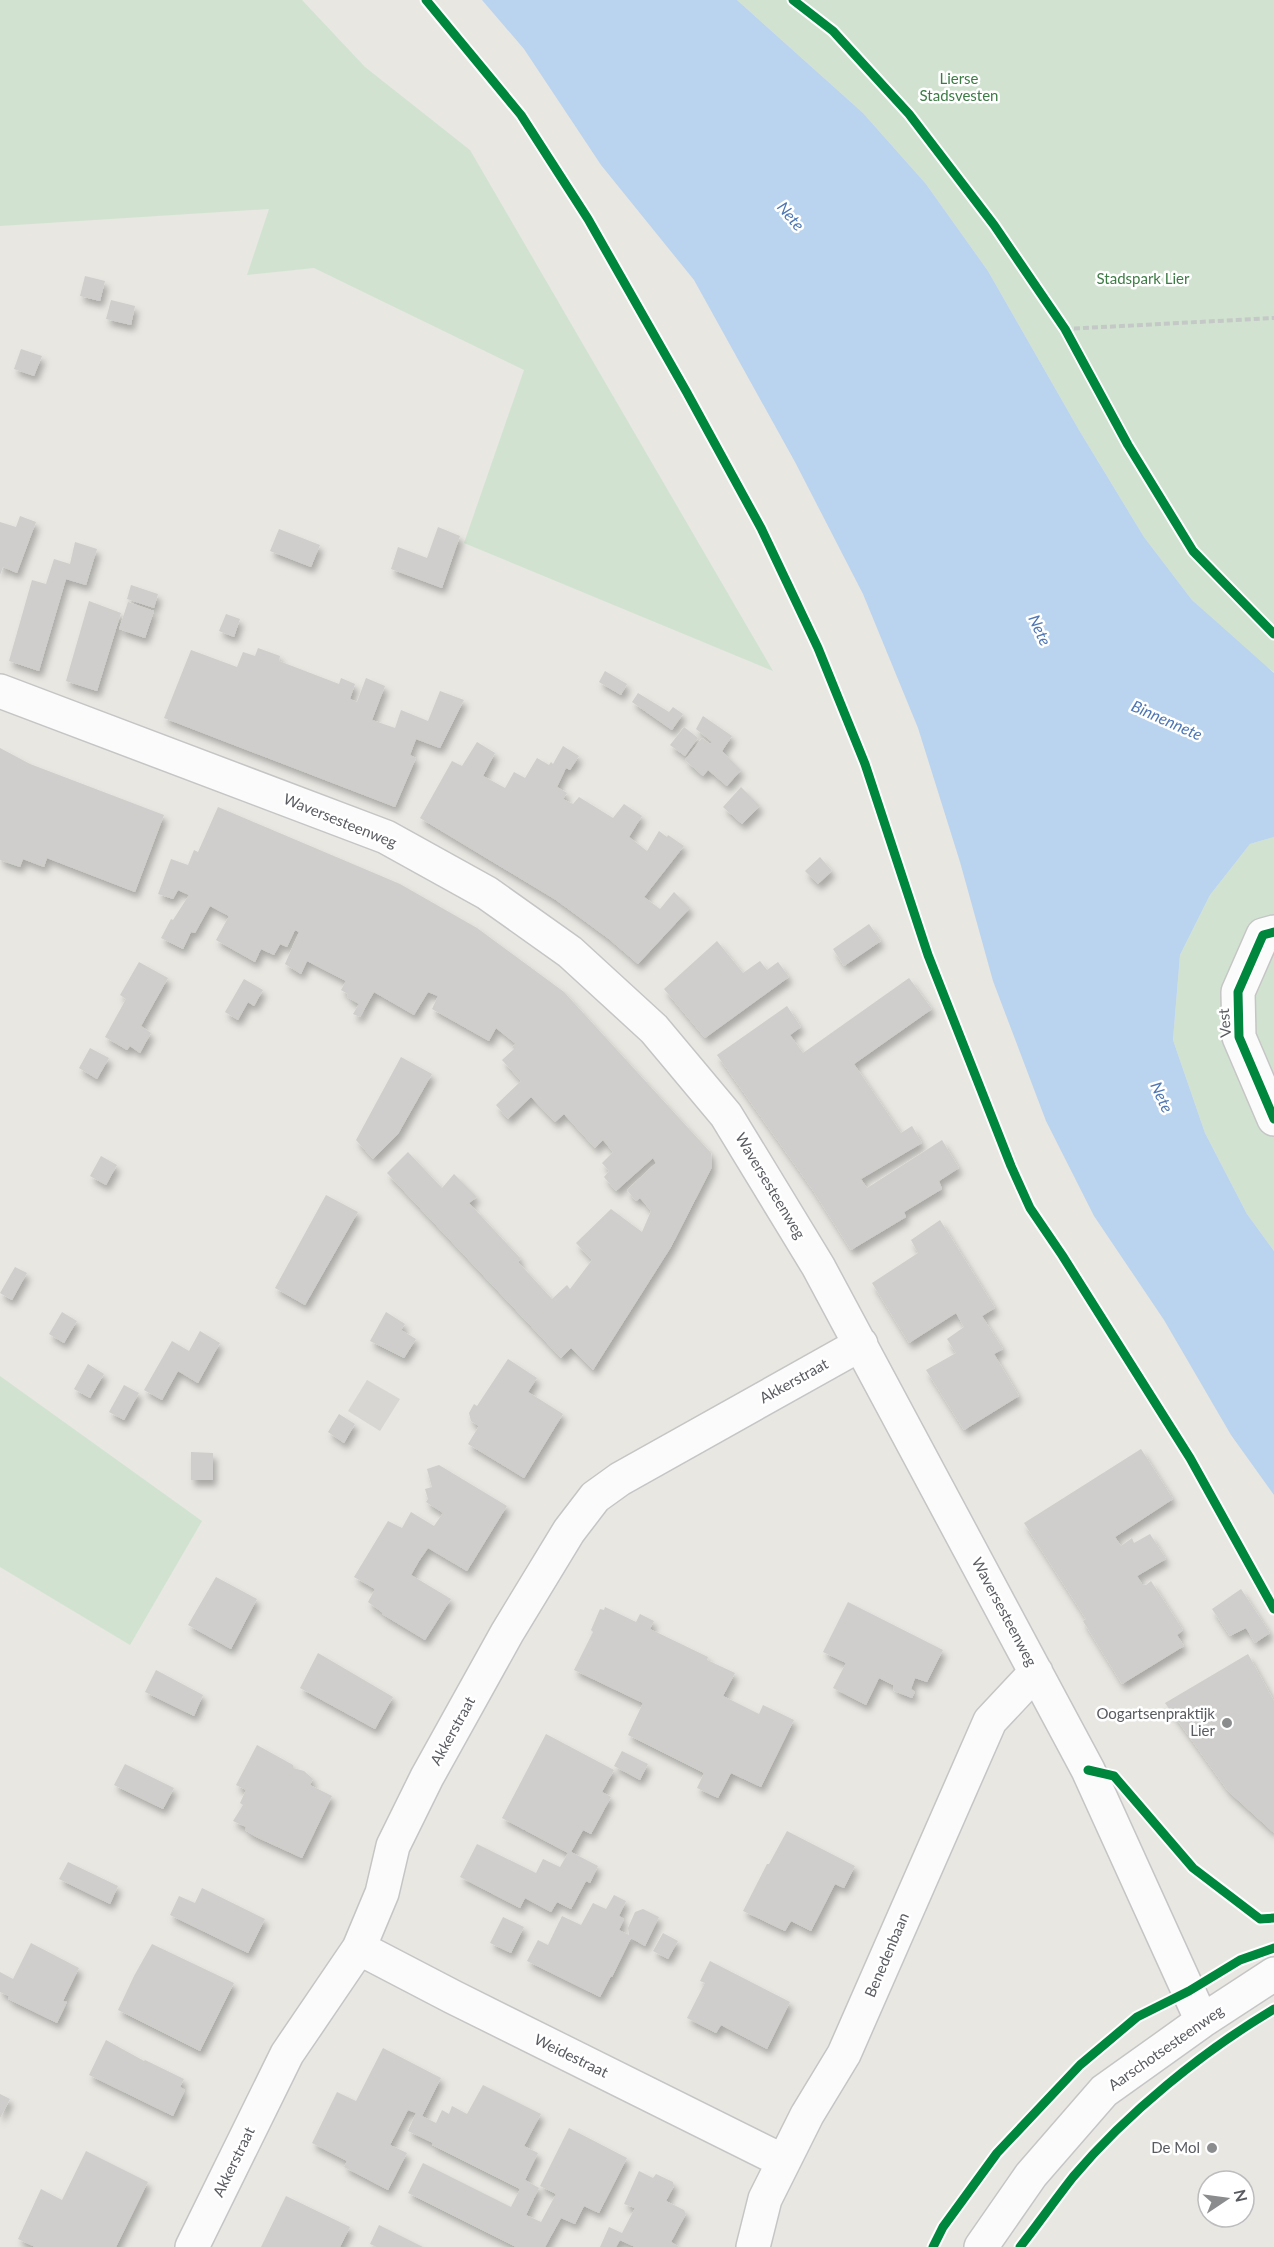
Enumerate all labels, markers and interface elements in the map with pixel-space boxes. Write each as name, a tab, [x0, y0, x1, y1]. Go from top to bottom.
park label: Lierse Stadsvesten	[920, 69, 999, 104]
water label: Nete	[774, 197, 809, 234]
park label: Stadspark Lier	[1097, 269, 1190, 287]
water label: Nete	[1025, 611, 1056, 649]
water label: Binnennete	[1129, 696, 1206, 744]
street label: Waversesteenweg	[281, 789, 400, 851]
street label: Vest	[1214, 1007, 1234, 1038]
water label: Nete	[1147, 1078, 1178, 1116]
street label: Waversesteenweg	[732, 1129, 810, 1242]
street label: Akkerstraat	[756, 1354, 832, 1406]
street label: Waversesteenweg	[969, 1554, 1041, 1669]
street label: Akkerstraat	[426, 1693, 479, 1768]
place label: Oogartsenpraktijk Lier	[1096, 1704, 1216, 1739]
marker: Oogartsenpraktijk Lier	[1220, 1716, 1234, 1730]
street label: Benedenbaan	[860, 1910, 912, 2000]
street label: Aarschotsesteenweg	[1104, 2001, 1227, 2094]
street label: Weidestraat	[532, 2029, 612, 2081]
street label: Akkerstraat	[208, 2123, 258, 2200]
place label: De Mol	[1151, 2138, 1200, 2156]
marker: De Mol	[1205, 2141, 1219, 2155]
north arrow	[1196, 2169, 1256, 2229]
text: N	[1230, 2187, 1252, 2204]

